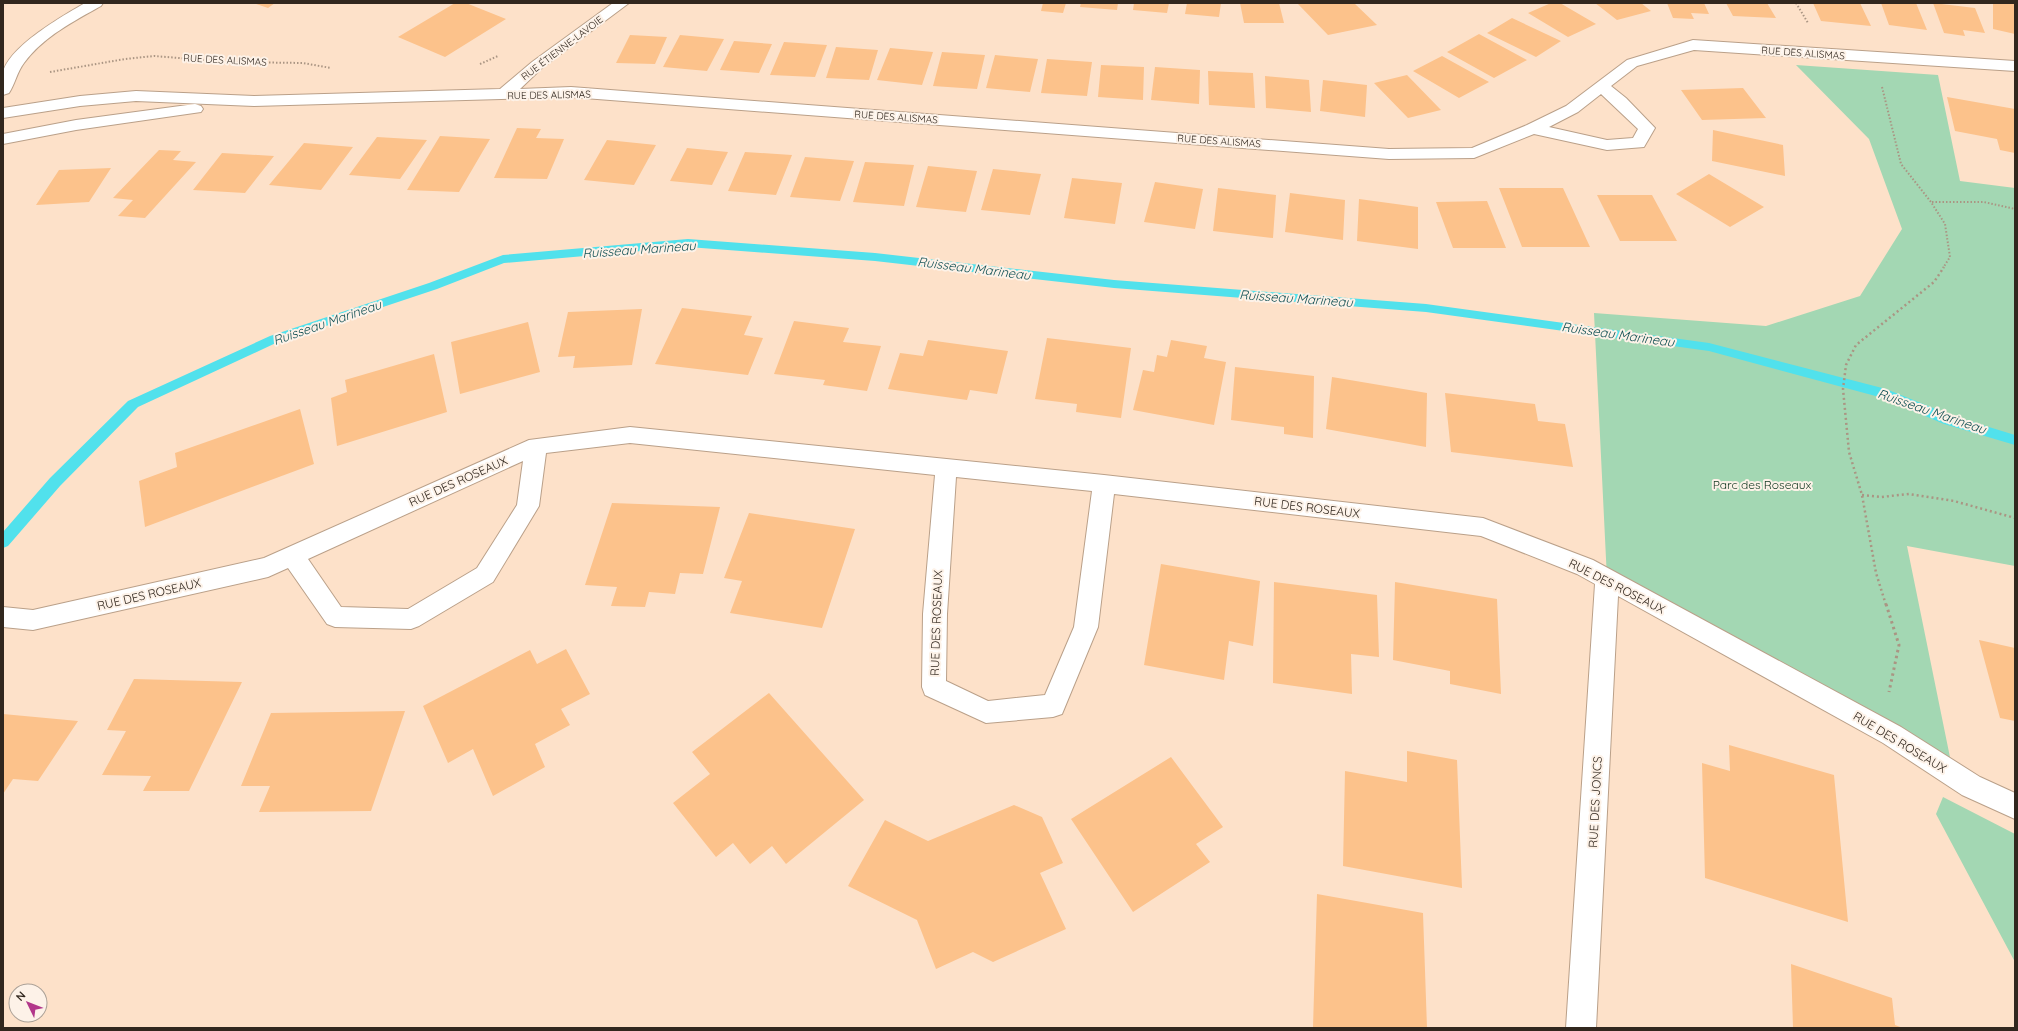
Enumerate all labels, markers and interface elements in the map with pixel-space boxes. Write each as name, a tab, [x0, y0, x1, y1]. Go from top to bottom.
street label: RUE ÉTIENNE-LAVOIE	[518, 13, 606, 83]
street label: RUE DES ALISMAS	[1761, 44, 1846, 62]
street label: RUE DES ALISMAS	[183, 51, 267, 69]
street label: RUE DES ALISMAS	[507, 88, 591, 102]
street label: RUE DES ALISMAS	[854, 108, 939, 126]
street label: RUE DES ALISMAS	[1177, 132, 1262, 150]
water label: Ruisseau Marineau	[582, 237, 697, 261]
water label: Ruisseau Marineau	[917, 253, 1032, 283]
water label: Ruisseau Marineau	[1239, 286, 1354, 310]
water label: Ruisseau Marineau	[271, 296, 384, 348]
water label: Ruisseau Marineau	[1561, 318, 1676, 350]
water label: Ruisseau Marineau	[1876, 385, 1989, 437]
street label: RUE DES ROSEAUX	[406, 453, 510, 509]
park label: Parc des Roseaux	[1713, 477, 1812, 492]
street label: RUE DES ROSEAUX	[1253, 493, 1361, 521]
street label: RUE DES ROSEAUX	[1566, 555, 1668, 617]
street label: RUE DES ROSEAUX	[927, 570, 945, 676]
street label: RUE DES ROSEAUX	[96, 575, 202, 613]
street label: RUE DES ROSEAUX	[1851, 708, 1949, 776]
street label: RUE DES JONCS	[1585, 756, 1605, 848]
north arrow	[8, 983, 48, 1023]
text: N	[13, 988, 29, 1004]

